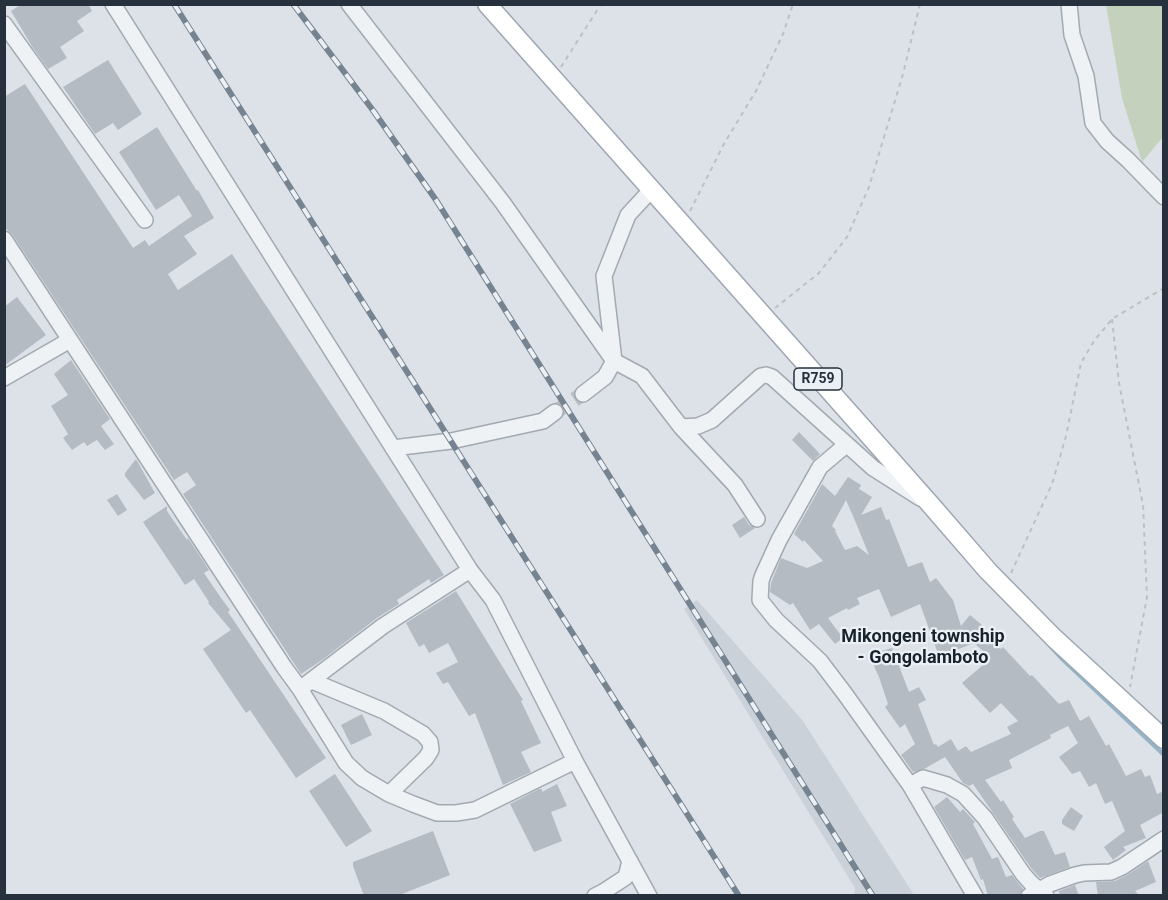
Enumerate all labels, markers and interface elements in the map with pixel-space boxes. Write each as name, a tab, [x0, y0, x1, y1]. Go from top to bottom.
road number: R759	[794, 368, 842, 390]
district label: Mikongeni township - Gongolamboto	[841, 626, 1005, 668]

